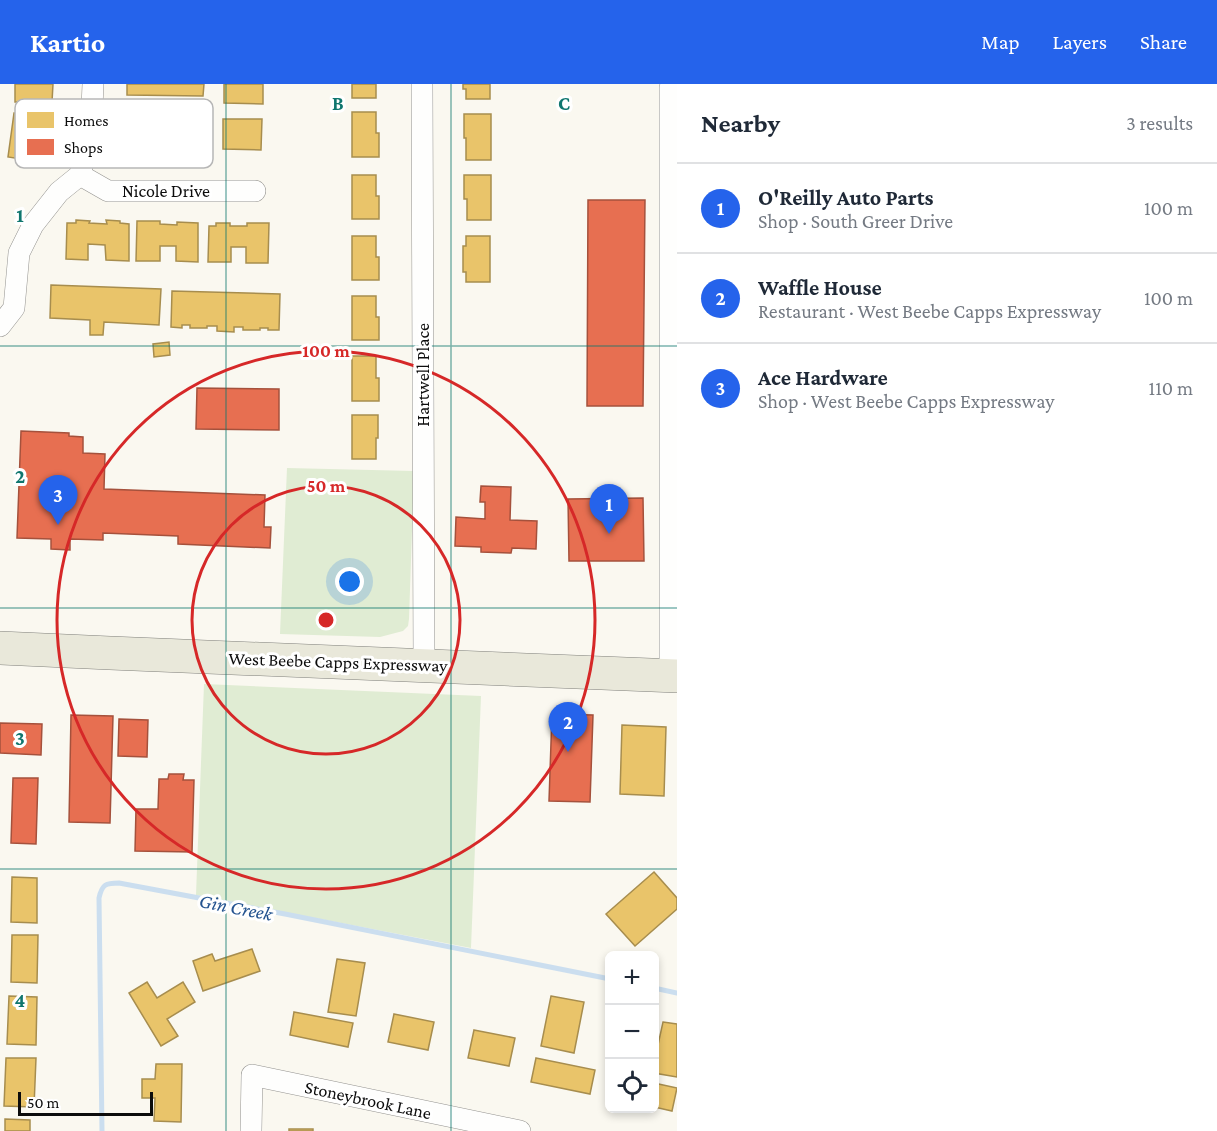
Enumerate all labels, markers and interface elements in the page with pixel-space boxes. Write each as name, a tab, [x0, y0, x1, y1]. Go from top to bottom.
text: Kartio	[30, 27, 105, 58]
text: Map	[981, 30, 1020, 54]
text: Layers	[1053, 30, 1107, 54]
text: Share	[1140, 30, 1187, 54]
text: B	[332, 92, 344, 114]
text: C	[558, 92, 570, 114]
legend	[15, 99, 213, 168]
text: Nearby	[701, 109, 780, 138]
text: Homes	[64, 112, 109, 129]
text: 3 results	[1126, 112, 1193, 134]
text: Shops	[64, 139, 103, 157]
street label: Nicole Drive	[122, 181, 210, 201]
text: O'Reilly Auto Parts	[758, 185, 934, 210]
text: 1	[717, 197, 724, 219]
text: 100 m	[1144, 197, 1193, 219]
text: 1	[16, 204, 24, 226]
text: Shop · South Greer Drive	[758, 210, 953, 232]
text: Waffle House	[758, 275, 882, 300]
text: 2	[715, 287, 726, 309]
text: 100 m	[1144, 287, 1193, 309]
text: Restaurant · West Beebe Capps Expressway	[758, 300, 1101, 322]
street label: Hartwell Place	[413, 323, 433, 427]
text: 100 m	[302, 341, 350, 361]
text: Ace Hardware	[758, 365, 888, 390]
text: 3	[716, 377, 725, 399]
text: 110 m	[1149, 377, 1193, 399]
text: Shop · West Beebe Capps Expressway	[758, 390, 1055, 412]
text: 2	[15, 465, 25, 487]
pin: 3	[38, 476, 78, 525]
text: 50 m	[307, 476, 346, 496]
pin: 1	[590, 484, 628, 534]
your location	[335, 567, 364, 596]
centre of rings	[316, 610, 336, 630]
street label: West Beebe Capps Expressway	[228, 648, 449, 676]
pin: 2	[548, 702, 588, 752]
text: 3	[15, 727, 25, 749]
water label: Gin Creek	[197, 889, 276, 925]
map controls	[605, 951, 659, 1113]
button: +	[605, 951, 659, 1005]
text: 4	[15, 989, 26, 1011]
button: −	[605, 1005, 659, 1059]
button: locate	[605, 1059, 659, 1113]
street label: Stoneybrook Lane	[303, 1077, 433, 1123]
scale bar	[18, 1089, 153, 1116]
text: 50 m	[27, 1094, 59, 1111]

